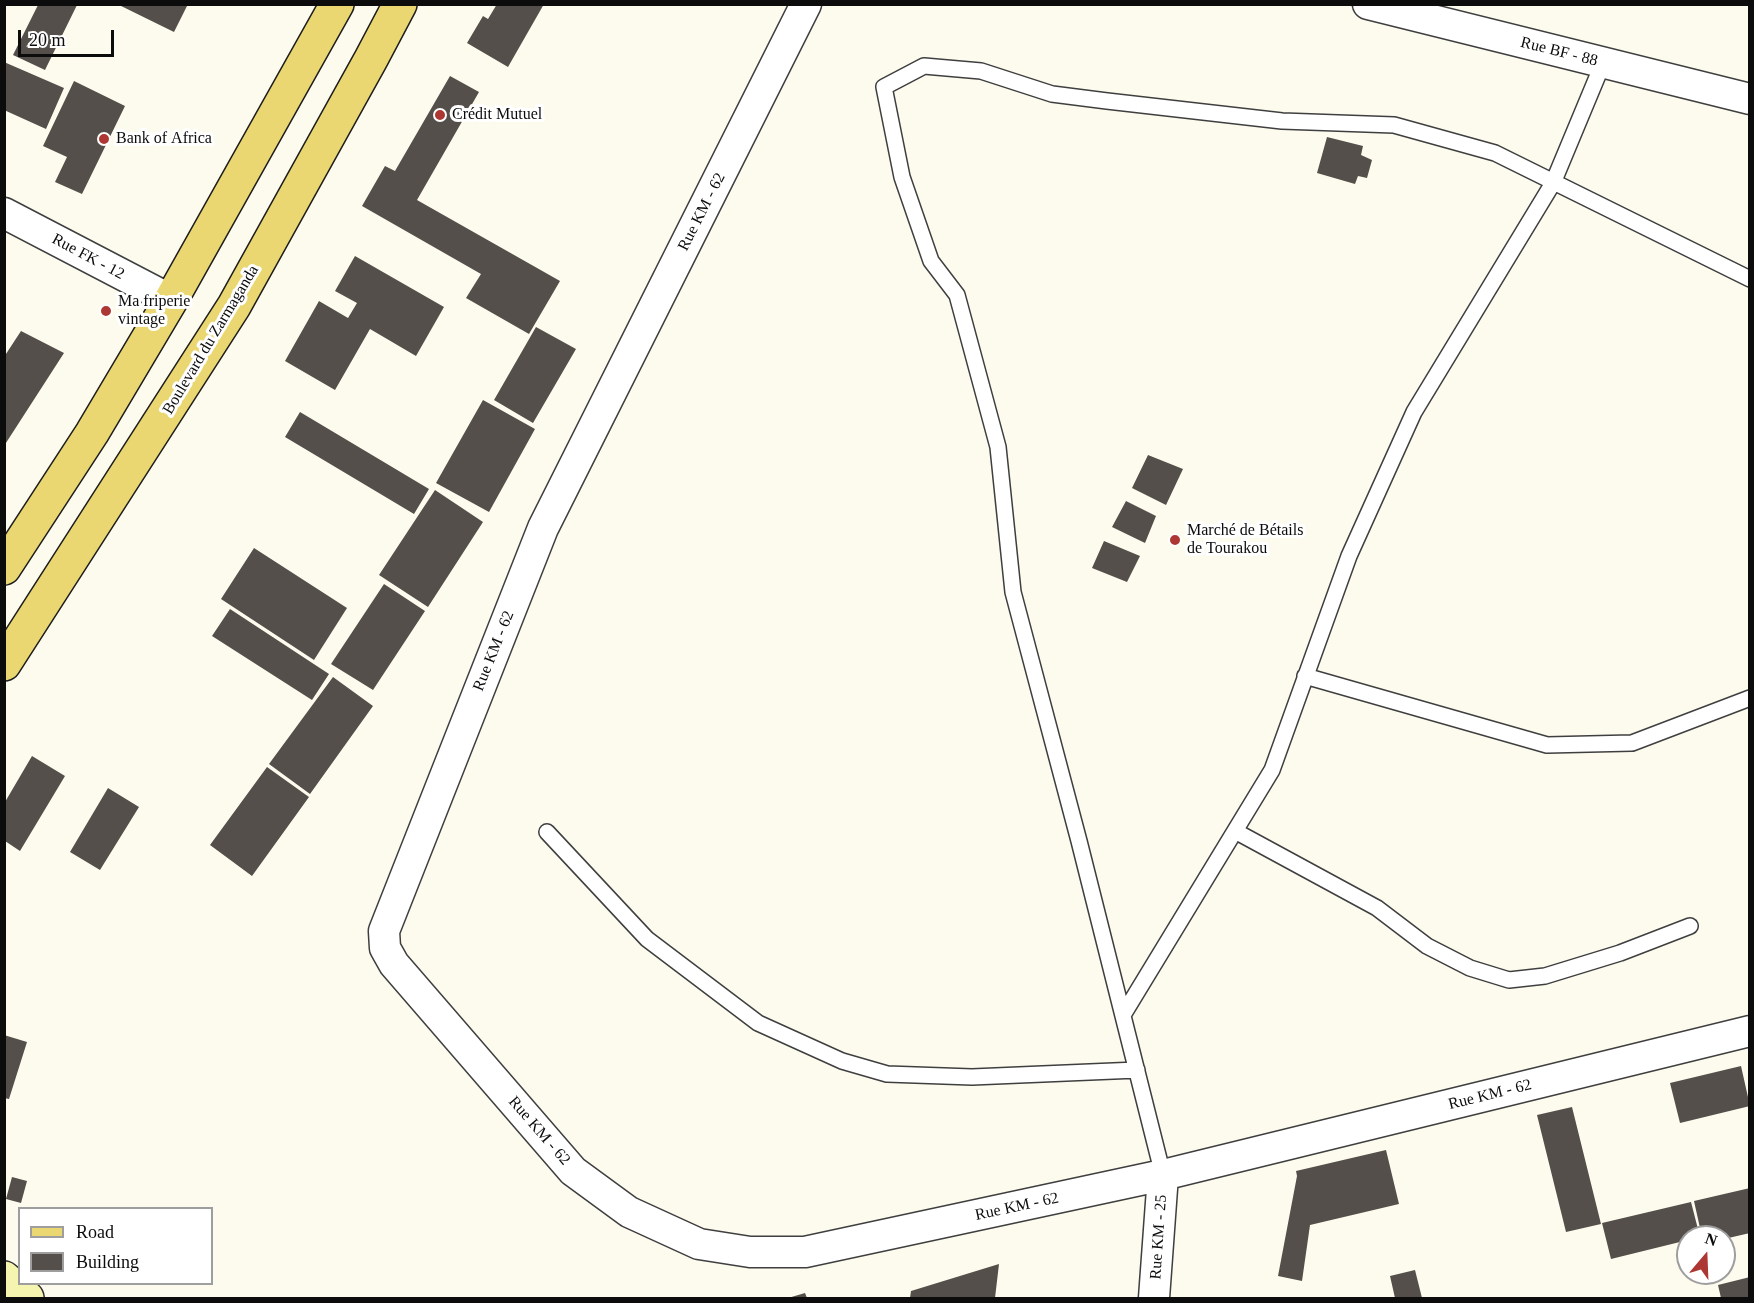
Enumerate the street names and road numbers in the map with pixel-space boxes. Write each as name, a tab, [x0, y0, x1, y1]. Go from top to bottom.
street label: Rue BF - 88	[1519, 33, 1599, 71]
street label: Rue KM - 62	[674, 170, 730, 254]
street label: Rue FK - 12	[48, 230, 128, 284]
street label: Boulevard du Zarmaganda	[159, 262, 263, 418]
street label: Rue KM - 62	[469, 608, 519, 694]
street label: Rue KM - 62	[1446, 1075, 1534, 1115]
street label: Rue KM - 62	[504, 1093, 574, 1169]
street label: Rue KM - 62	[973, 1189, 1061, 1225]
street label: Rue KM - 25	[1146, 1194, 1172, 1280]

